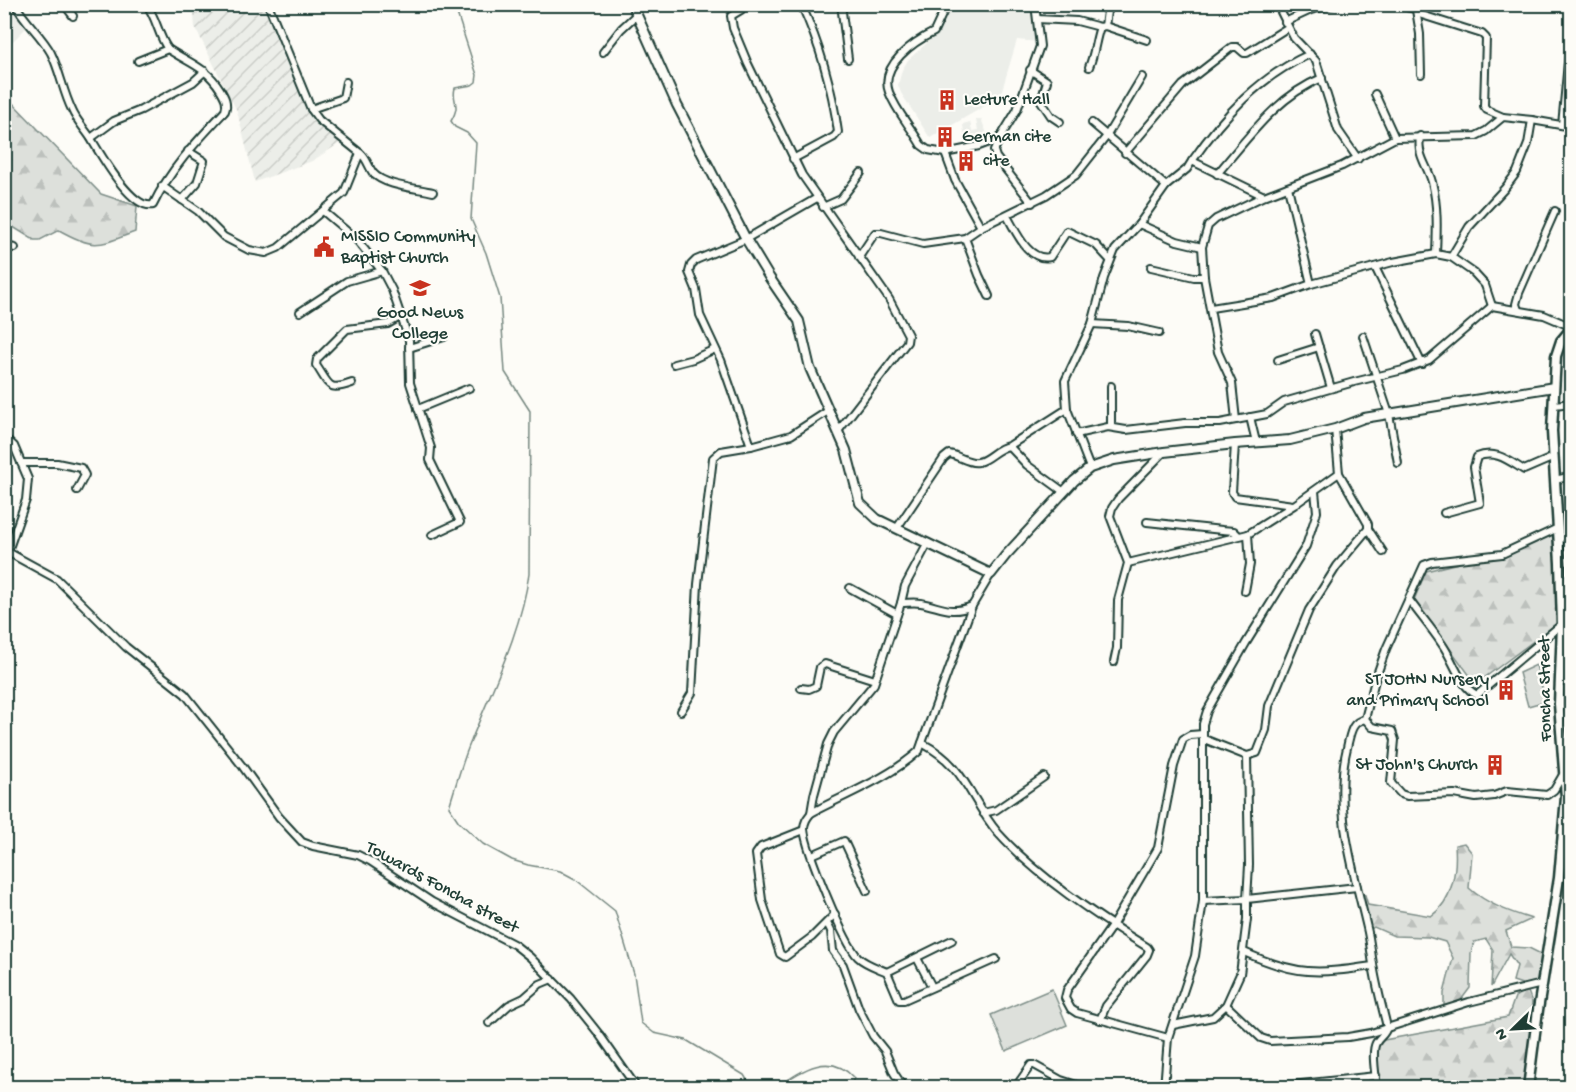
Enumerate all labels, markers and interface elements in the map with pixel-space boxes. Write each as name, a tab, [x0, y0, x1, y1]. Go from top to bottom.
building icon: Lecture Hall	[935, 88, 959, 112]
place label: Lecture Hall	[964, 90, 1050, 111]
building icon: German cite	[933, 125, 957, 149]
place label: German cite	[962, 127, 1052, 148]
building icon: cite	[954, 149, 978, 173]
place label: cite	[983, 151, 1010, 172]
place label: MISSIO Community Baptist Church	[340, 227, 476, 269]
public building icon: MISSIO Community Baptist Church	[312, 235, 336, 259]
school or university icon: Good News College	[408, 276, 432, 300]
place label: Good News College	[377, 303, 465, 345]
street label: Foncha Street	[1535, 635, 1557, 743]
place label: ST JOHN Nursery and Primary School	[1346, 670, 1489, 712]
building icon: ST JOHN Nursery and Primary School	[1494, 678, 1518, 702]
building icon: St John's Church	[1483, 753, 1507, 777]
place label: St John's Church	[1355, 755, 1478, 776]
street label: Towards Foncha street	[361, 837, 524, 940]
north arrow	[1483, 999, 1543, 1059]
text: N	[1491, 1025, 1513, 1042]

